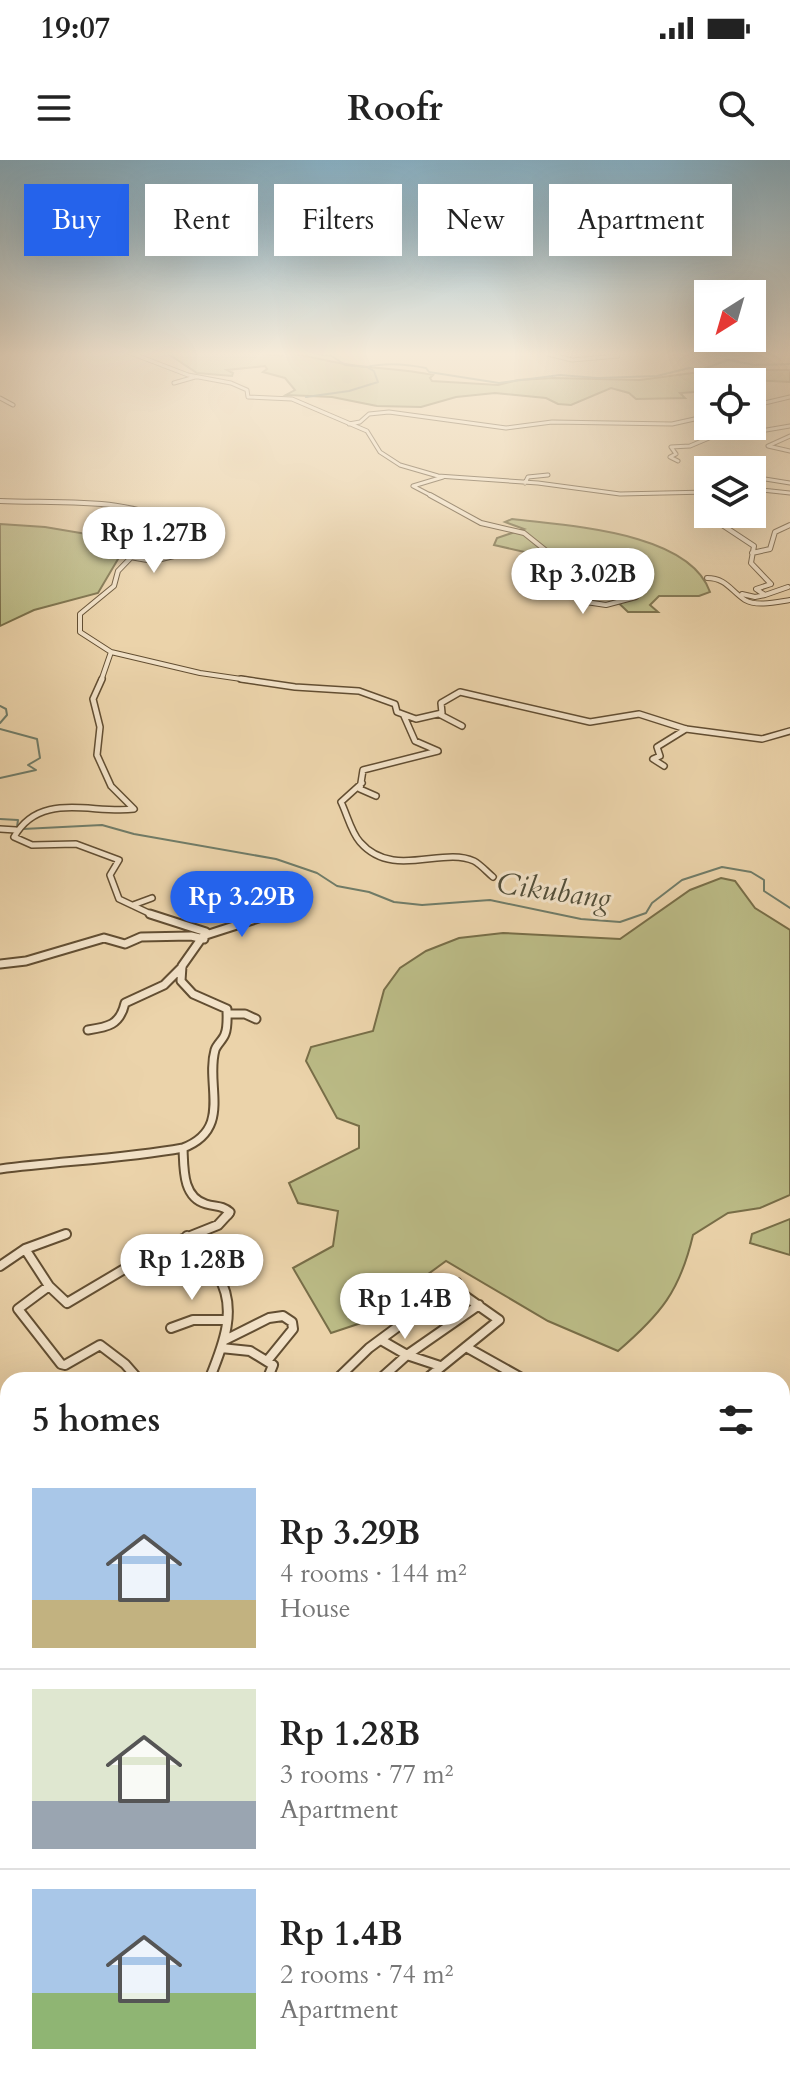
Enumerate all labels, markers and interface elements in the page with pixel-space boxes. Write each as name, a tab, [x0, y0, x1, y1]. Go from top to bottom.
text: 19:07	[40, 8, 110, 49]
text: Roofr	[347, 84, 443, 133]
icon: menu	[32, 86, 76, 130]
icon: search	[714, 86, 758, 130]
chip: Buy	[24, 184, 129, 256]
chip: Rent	[145, 184, 258, 256]
chip: Filters	[274, 184, 402, 256]
chip: New	[418, 184, 533, 256]
chip: Apartment	[549, 184, 732, 256]
north arrow	[694, 280, 766, 352]
map controls	[694, 280, 766, 528]
button: locate	[694, 368, 766, 440]
button: layers	[694, 456, 766, 528]
pin: Rp 1.27B	[71, 507, 237, 575]
text: Rp 1.27B	[100, 515, 208, 550]
pin: Rp 3.02B	[500, 548, 666, 616]
text: Rp 3.02B	[529, 556, 637, 591]
water label: Cikubang	[494, 863, 615, 919]
pin: Rp 3.29B	[159, 871, 325, 939]
text: Rp 3.29B	[188, 879, 296, 914]
pin: Rp 1.28B	[109, 1234, 275, 1302]
text: Rp 1.28B	[138, 1242, 246, 1277]
pin: Rp 1.4B	[331, 1273, 479, 1341]
text: Rp 1.4B	[358, 1281, 452, 1316]
text: 5 homes	[32, 1397, 160, 1443]
icon: filters	[714, 1398, 758, 1442]
text: Rp 3.29B	[280, 1510, 420, 1556]
icon: home	[96, 1520, 192, 1616]
text: 4 rooms · 144 m²	[280, 1556, 467, 1591]
text: House	[280, 1591, 351, 1626]
text: Rp 1.28B	[280, 1711, 420, 1757]
icon: home	[96, 1721, 192, 1817]
text: 3 rooms · 77 m²	[280, 1757, 453, 1792]
text: Apartment	[280, 1792, 398, 1827]
text: Rp 1.4B	[280, 1911, 403, 1957]
icon: home	[96, 1921, 192, 2017]
text: 2 rooms · 74 m²	[280, 1957, 453, 1992]
text: Apartment	[280, 1992, 398, 2027]

